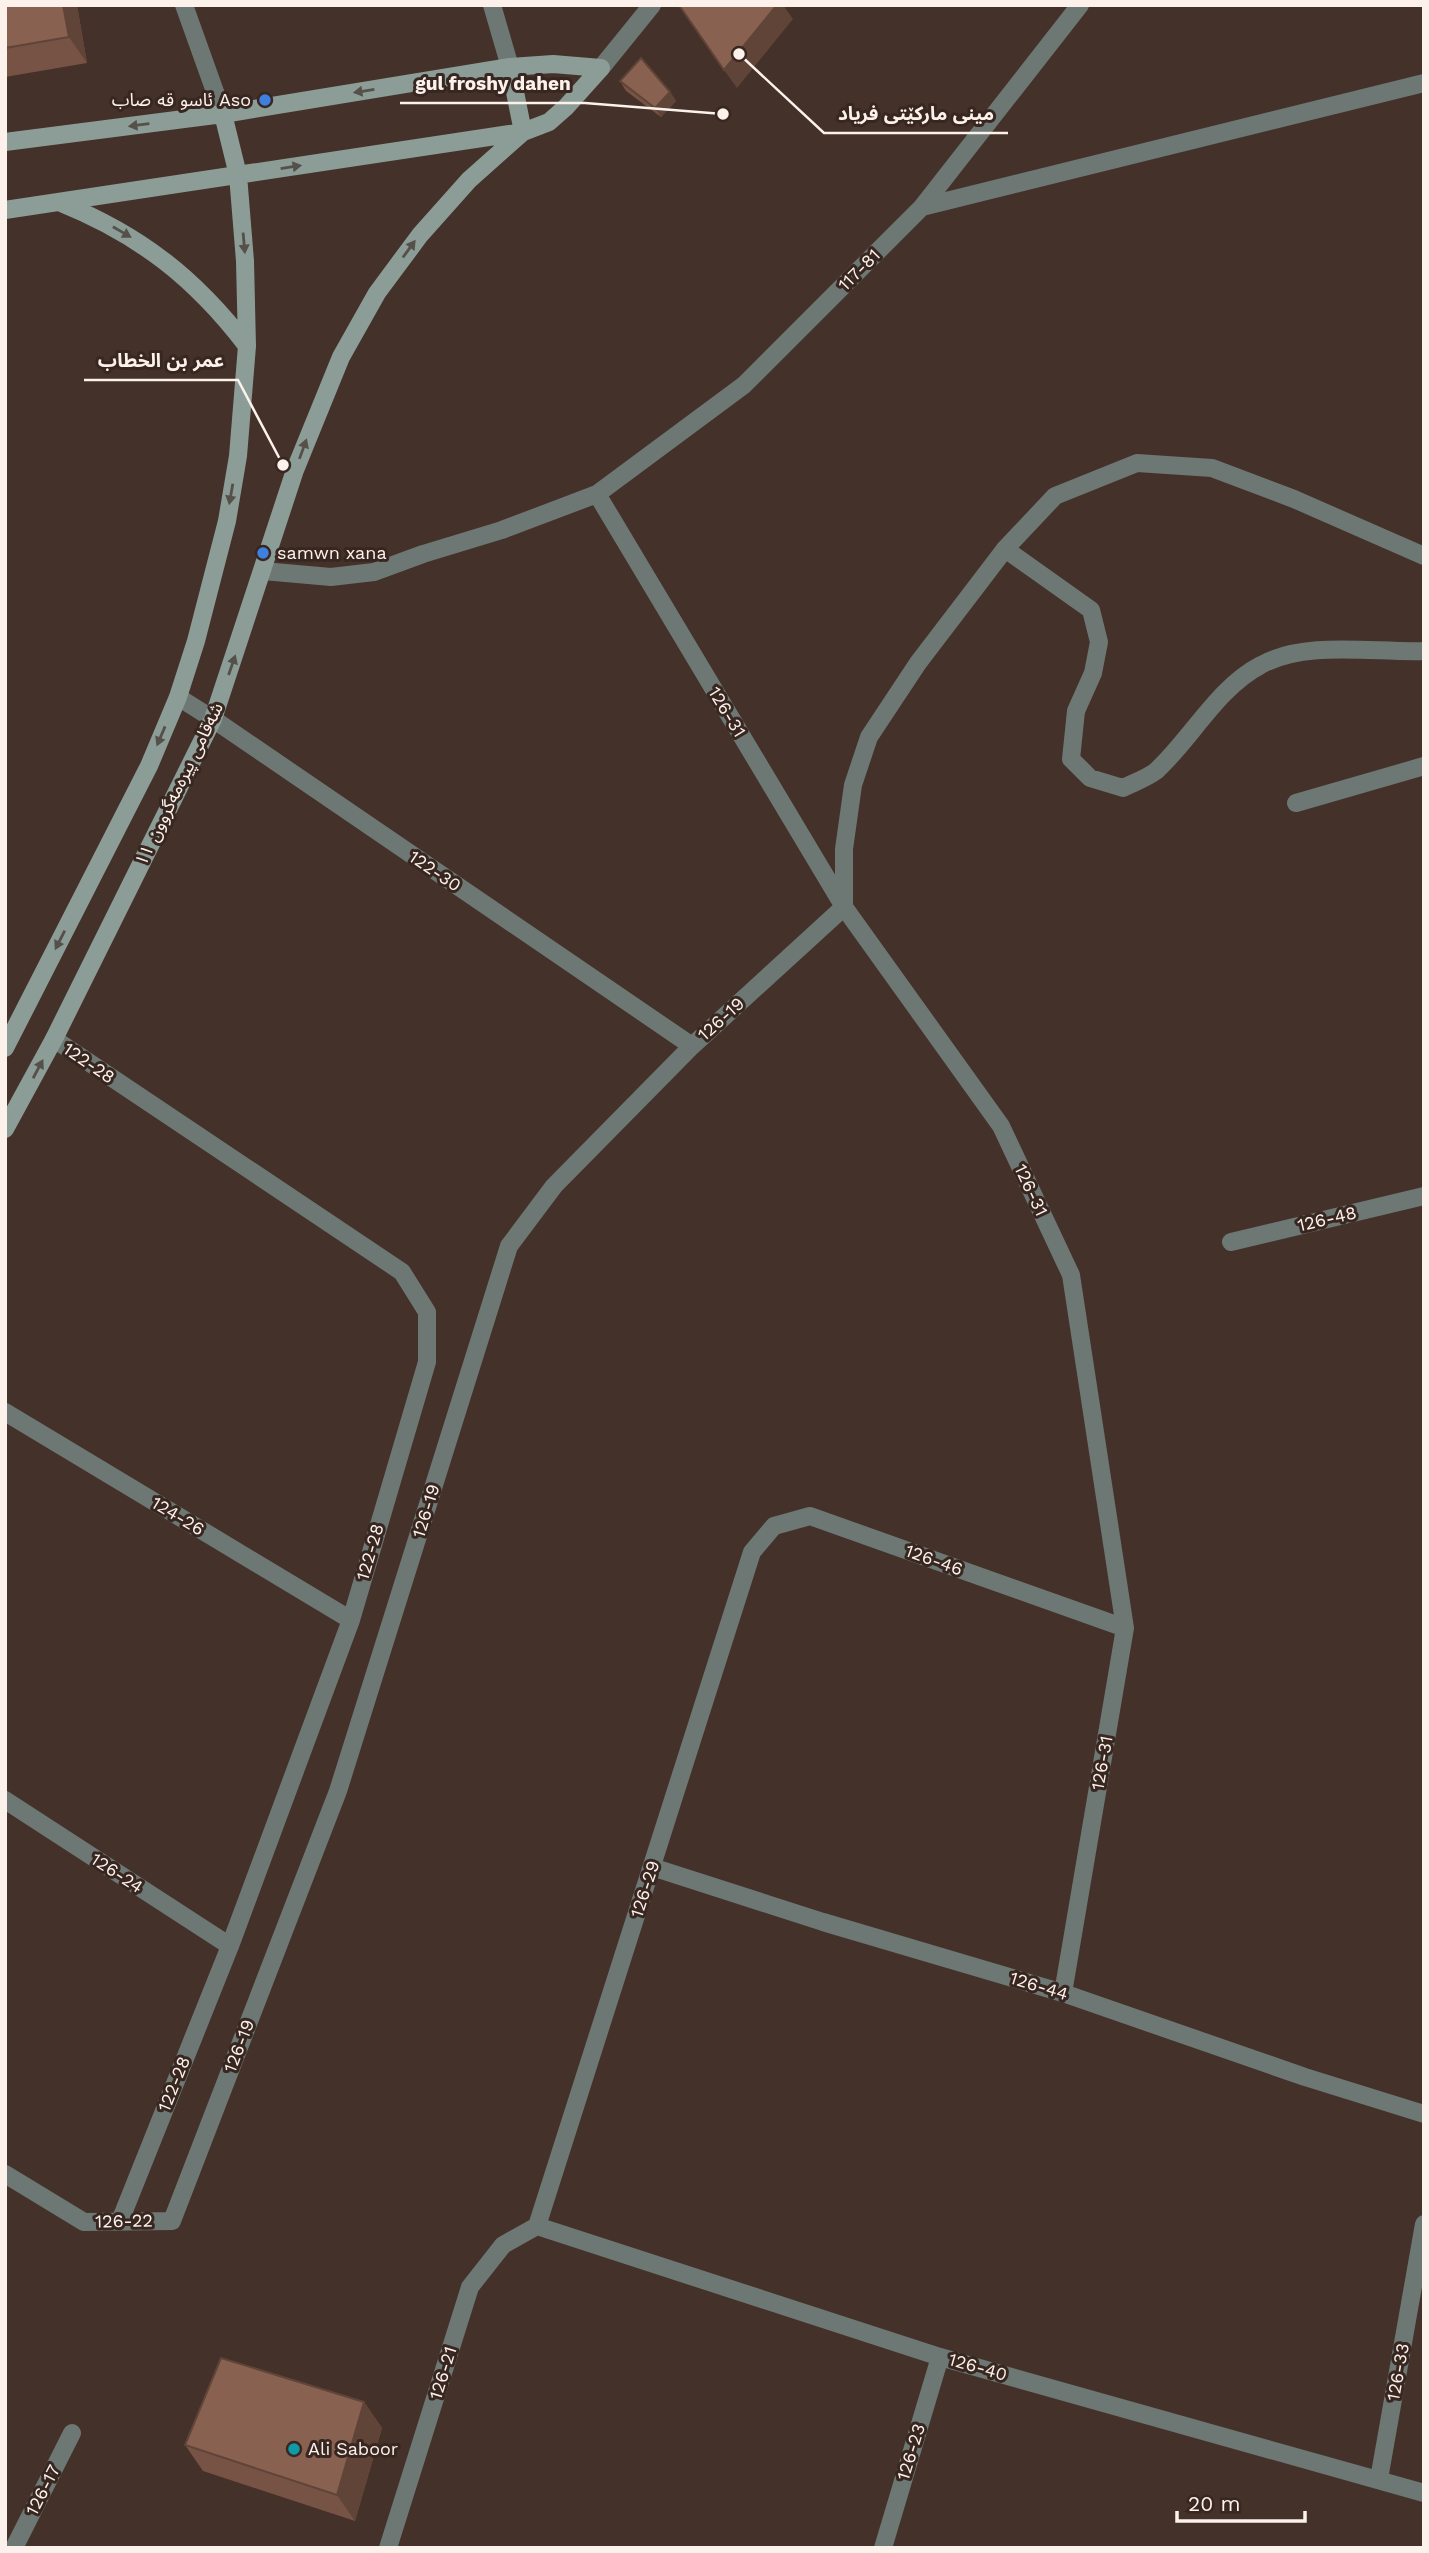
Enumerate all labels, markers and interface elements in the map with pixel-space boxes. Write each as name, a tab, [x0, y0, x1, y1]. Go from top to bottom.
callout: gul froshy dahen	[400, 63, 585, 103]
text: gul froshy dahen	[415, 72, 571, 95]
one-way arrow	[352, 86, 374, 97]
place label: ئاسو قه صاب Aso	[112, 89, 251, 111]
marker: ئاسو قه صاب Aso	[257, 92, 273, 108]
callout: مینی مارکێتی فریاد	[824, 93, 1008, 133]
text: مینی مارکێتی فریاد	[838, 102, 994, 125]
one-way arrow	[128, 119, 150, 130]
one-way arrow	[280, 162, 302, 173]
one-way arrow	[113, 226, 132, 238]
one-way arrow	[239, 233, 250, 255]
one-way arrow	[402, 240, 416, 259]
street label: 117-81	[833, 244, 884, 295]
callout: عمر بن الخطاب	[84, 340, 238, 380]
text: عمر بن الخطاب	[98, 349, 224, 372]
one-way arrow	[298, 439, 309, 460]
one-way arrow	[226, 483, 237, 505]
place label: samwn xana	[277, 542, 387, 563]
marker: samwn xana	[255, 545, 271, 561]
one-way arrow	[227, 655, 238, 676]
street label: 126-31	[704, 683, 751, 741]
street label: شەقامی پیرەمەگروون ١١	[130, 699, 228, 869]
one-way arrow	[156, 726, 167, 747]
street label: 122-30	[405, 846, 465, 896]
one-way arrow	[55, 930, 66, 950]
street label: 126-19	[693, 992, 748, 1045]
street label: 122-28	[59, 1038, 119, 1087]
one-way arrow	[32, 1059, 44, 1079]
street label: 126-31	[1010, 1160, 1053, 1219]
street label: 126-48	[1295, 1202, 1358, 1235]
street label: 126-19	[407, 1481, 444, 1540]
street label: 124-26	[148, 1492, 208, 1539]
street label: 122-28	[351, 1521, 388, 1582]
street label: 126-46	[903, 1539, 966, 1580]
street label: 126-31	[1086, 1734, 1117, 1792]
street label: 126-24	[87, 1848, 147, 1897]
street label: 126-29	[625, 1858, 664, 1920]
street label: 126-44	[1008, 1967, 1071, 2004]
street label: 126-19	[219, 2016, 258, 2075]
street label: 122-28	[153, 2053, 194, 2114]
street label: 126-22	[95, 2209, 153, 2232]
street label: 126-33	[1382, 2341, 1413, 2402]
street label: 126-21	[425, 2344, 461, 2402]
street label: 126-40	[946, 2348, 1010, 2385]
street label: 126-23	[892, 2421, 929, 2483]
place label: Ali Saboor	[308, 2438, 398, 2459]
marker: Ali Saboor	[286, 2441, 302, 2457]
street label: 126-17	[21, 2461, 64, 2519]
scale bar	[1177, 2480, 1305, 2524]
text: 20 m	[1188, 2491, 1240, 2516]

